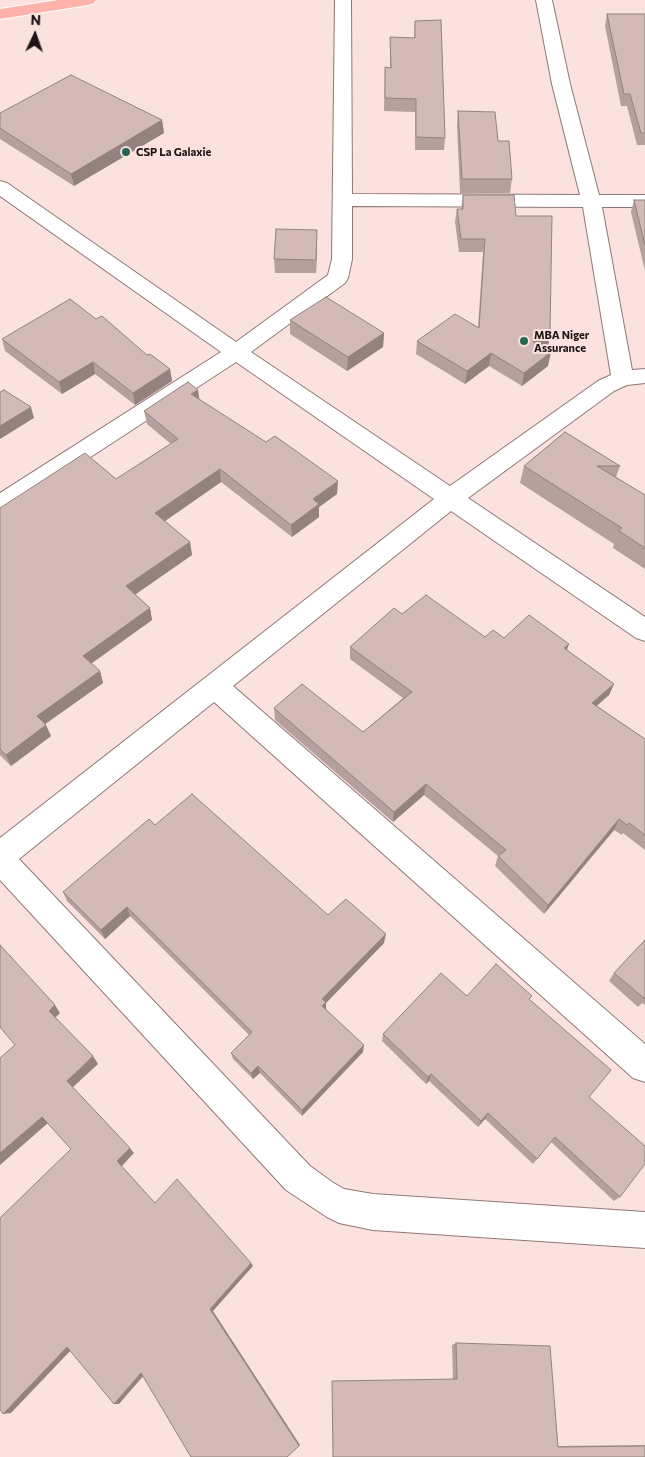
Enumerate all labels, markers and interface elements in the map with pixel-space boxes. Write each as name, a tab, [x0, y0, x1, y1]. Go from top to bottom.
north arrow	[10, 10, 60, 60]
text: N	[30, 11, 41, 28]
place label: CSP La Galaxie	[136, 145, 211, 159]
marker: CSP La Galaxie	[120, 146, 132, 158]
place label: MBA Niger Assurance	[534, 328, 589, 354]
marker: MBA Niger Assurance	[518, 335, 530, 347]

